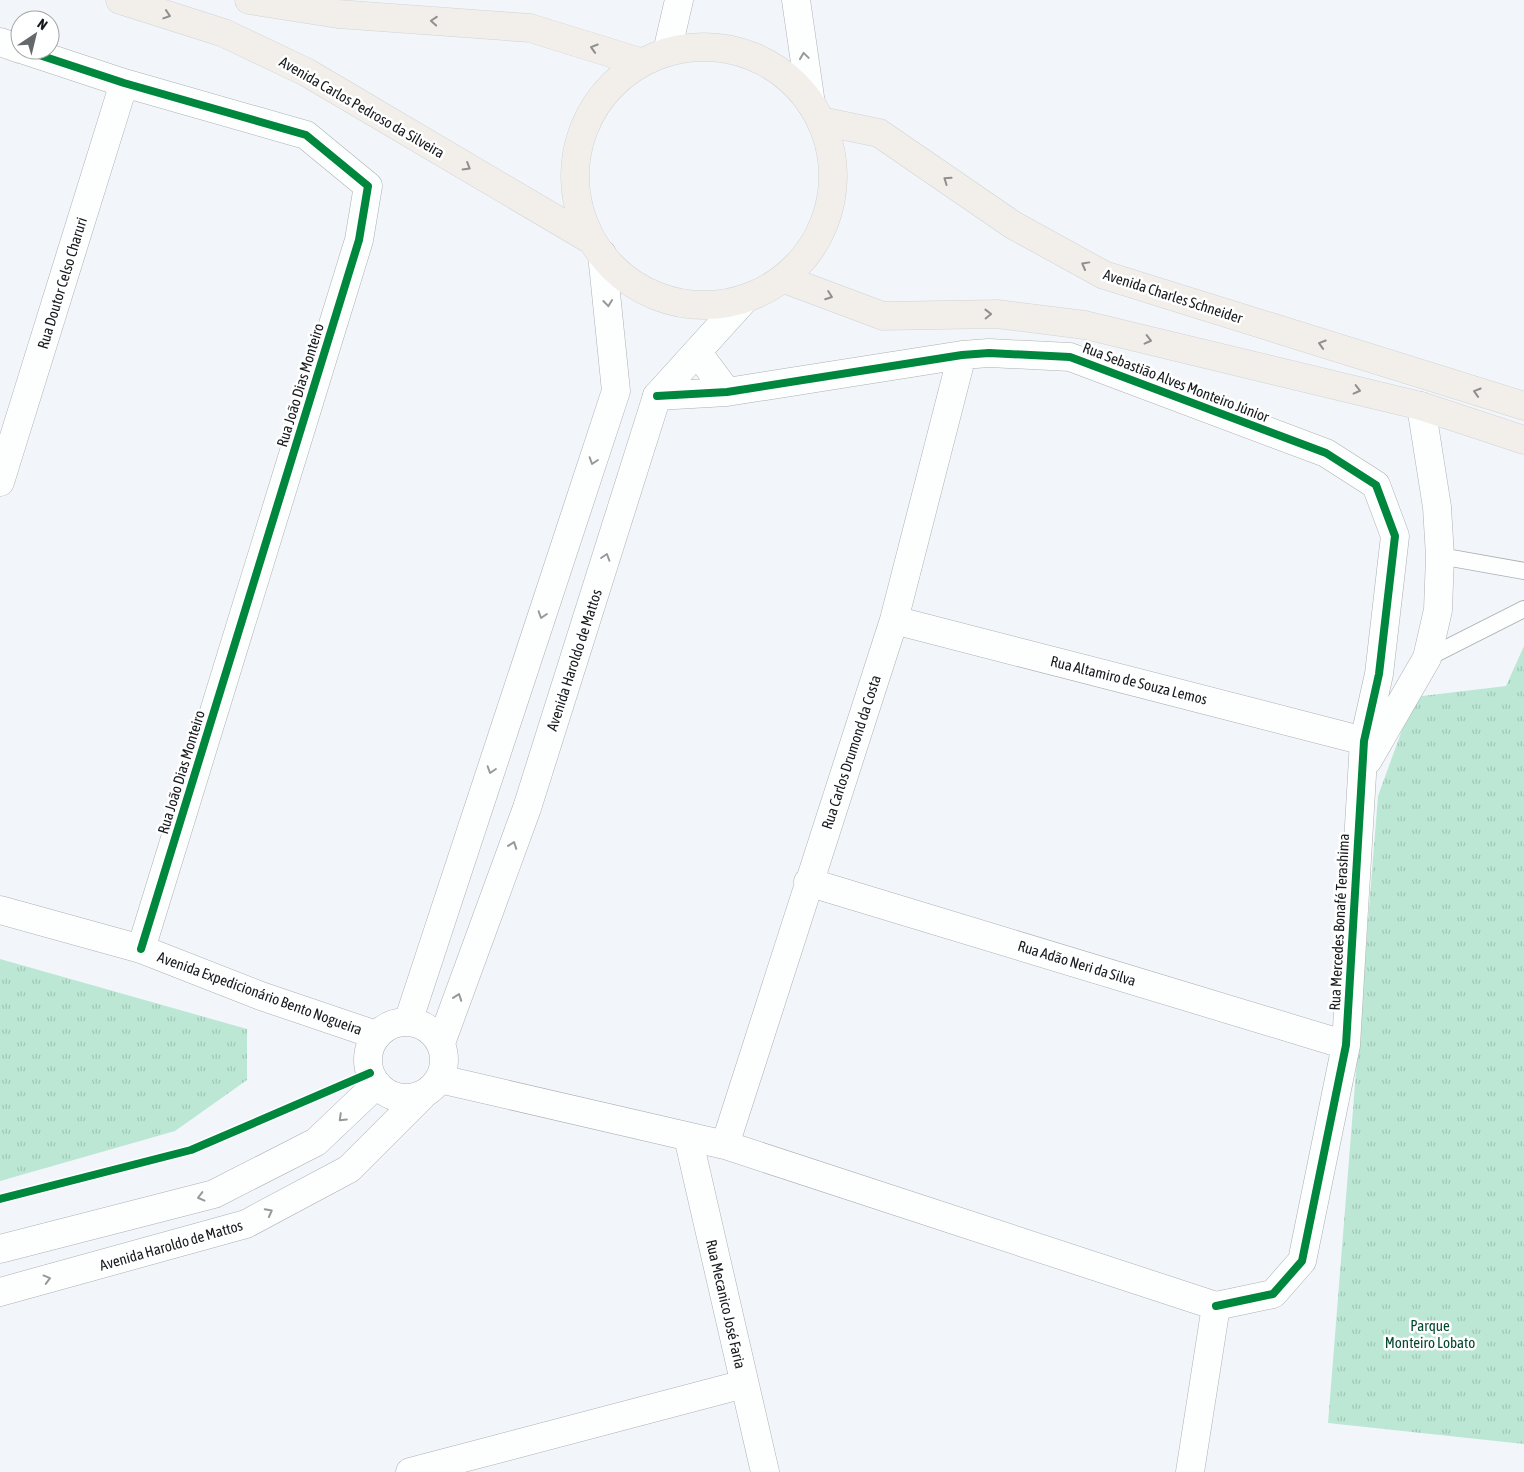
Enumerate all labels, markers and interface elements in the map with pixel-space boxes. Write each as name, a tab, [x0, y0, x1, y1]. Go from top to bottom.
one-way arrow	[162, 9, 170, 19]
north arrow	[10, 10, 60, 60]
text: N	[34, 15, 50, 33]
one-way arrow	[430, 16, 438, 27]
one-way arrow	[590, 43, 598, 53]
one-way arrow	[799, 52, 810, 60]
street label: Avenida Carlos Pedroso da Silveira	[277, 53, 447, 161]
one-way arrow	[461, 160, 470, 170]
one-way arrow	[943, 177, 953, 186]
street label: Rua Doutor Celso Charuri	[34, 215, 90, 351]
one-way arrow	[1082, 262, 1091, 272]
street label: Avenida Charles Schneider	[1101, 265, 1245, 327]
one-way arrow	[824, 290, 833, 300]
one-way arrow	[602, 299, 613, 307]
one-way arrow	[984, 309, 992, 319]
street label: Rua João Dias Monteiro	[273, 321, 327, 449]
one-way arrow	[1144, 334, 1153, 345]
street label: Rua Sebastião Alves Monteiro Júnior	[1081, 339, 1272, 426]
one-way arrow	[1319, 339, 1327, 349]
one-way arrow	[1353, 385, 1361, 395]
one-way arrow	[1474, 387, 1482, 397]
one-way arrow	[588, 456, 598, 465]
one-way arrow	[601, 553, 611, 562]
street label: Avenida Haroldo de Mattos	[543, 587, 605, 733]
one-way arrow	[537, 611, 547, 619]
street label: Rua Altamiro de Souza Lemos	[1049, 652, 1209, 708]
street label: Rua Carlos Drumond da Costa	[818, 673, 884, 831]
street label: Rua João Dias Monteiro	[154, 708, 208, 836]
one-way arrow	[487, 765, 497, 773]
street label: Rua Mercedes Bonafé Terashima	[1326, 833, 1352, 1011]
one-way arrow	[507, 841, 517, 850]
street label: Rua Adão Neri da Silva	[1016, 937, 1138, 989]
street label: Avenida Expedicionário Bento Nogueira	[155, 948, 365, 1038]
one-way arrow	[452, 994, 462, 1002]
one-way arrow	[338, 1112, 347, 1121]
one-way arrow	[197, 1191, 206, 1202]
one-way arrow	[264, 1208, 273, 1218]
street label: Avenida Haroldo de Mattos	[97, 1216, 245, 1274]
street label: Rua Mecanico José Faria	[703, 1238, 749, 1370]
one-way arrow	[42, 1275, 51, 1285]
park label: Parque Monteiro Lobato	[1385, 1317, 1475, 1351]

